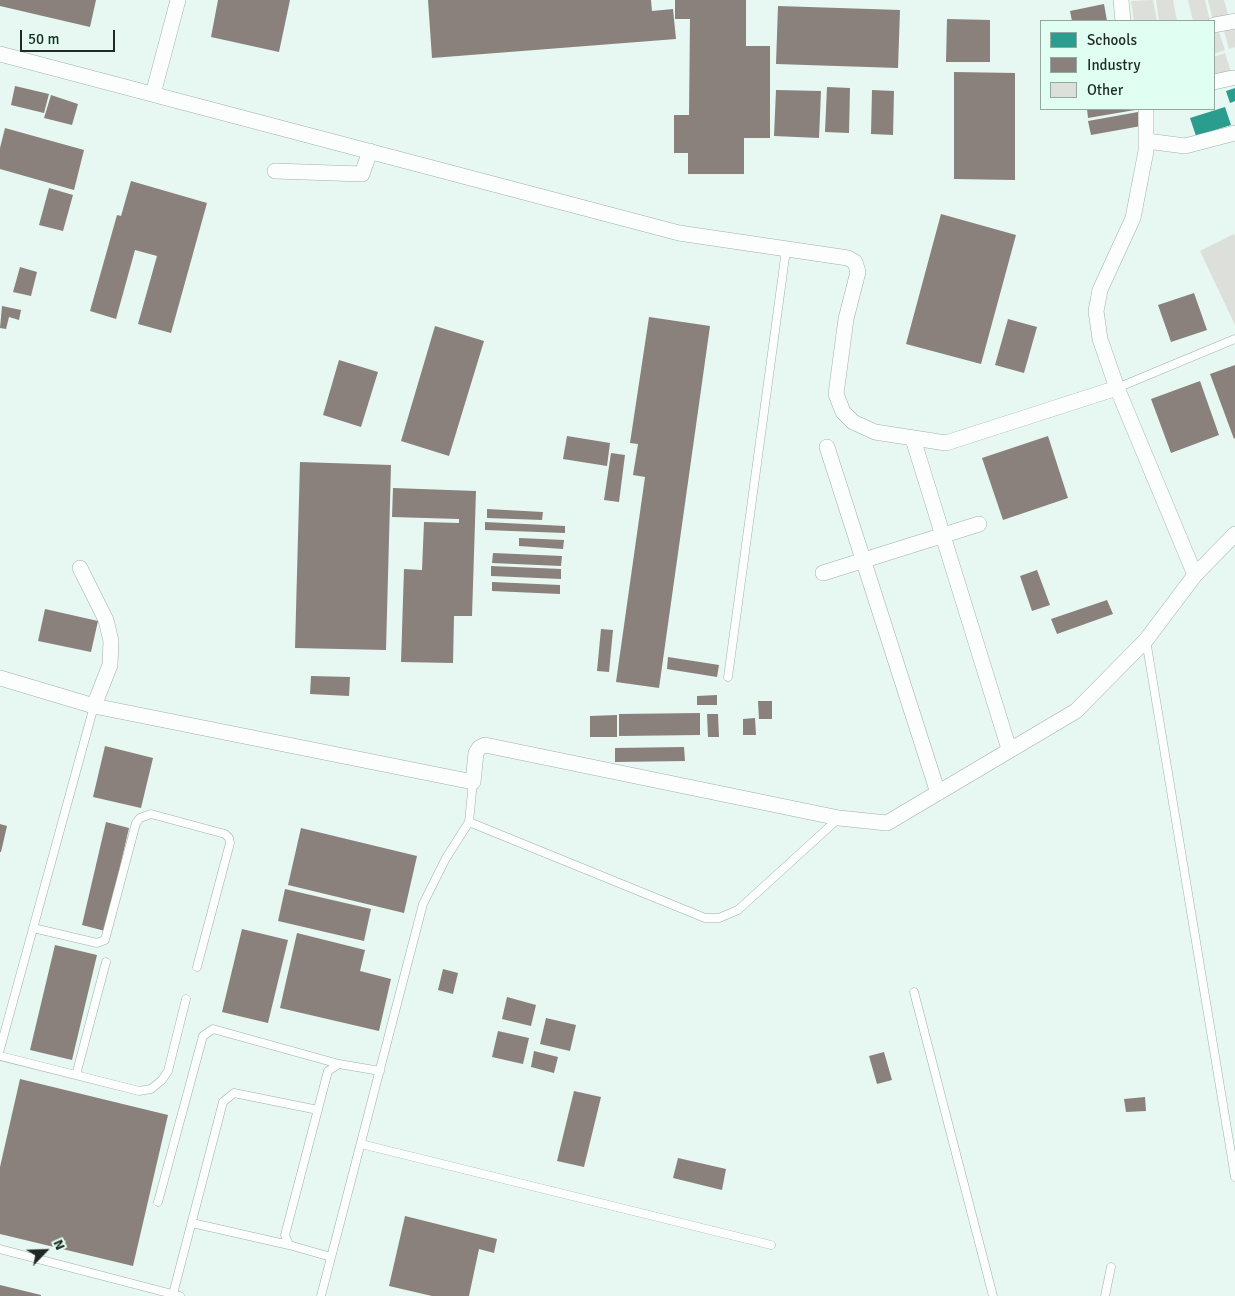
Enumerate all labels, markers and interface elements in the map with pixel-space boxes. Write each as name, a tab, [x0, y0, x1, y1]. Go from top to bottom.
scale bar	[22, 20, 118, 52]
legend	[1040, 20, 1215, 110]
text: 50 m	[28, 30, 59, 48]
text: Schools	[1087, 31, 1137, 49]
text: Industry	[1087, 56, 1140, 74]
text: Other	[1087, 81, 1123, 99]
north arrow	[20, 1226, 70, 1276]
text: N	[49, 1237, 69, 1253]

